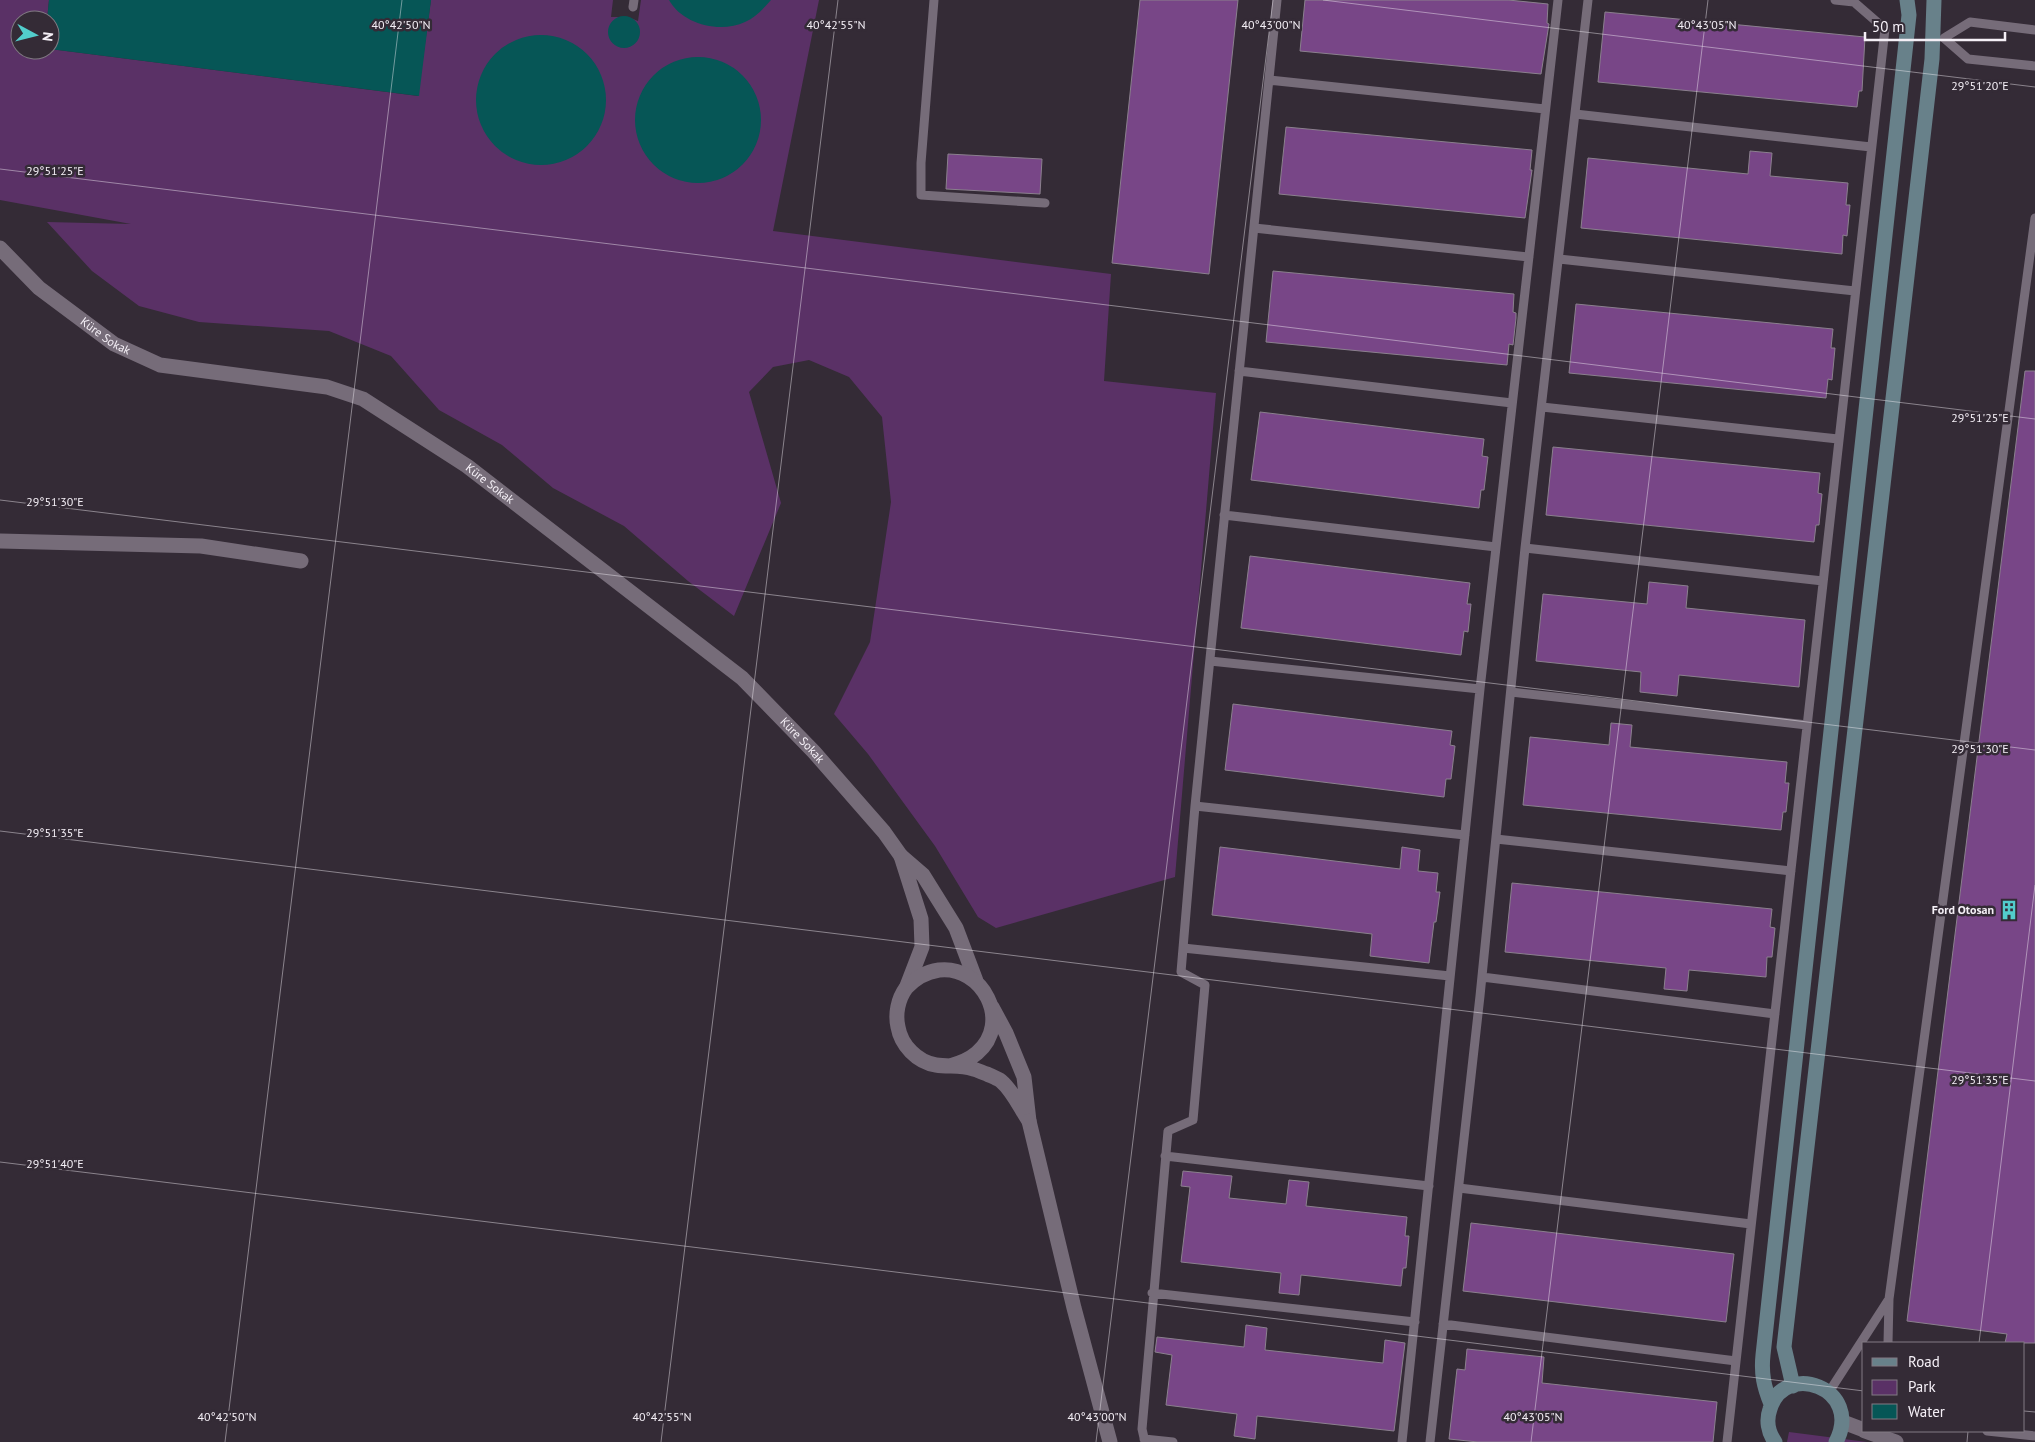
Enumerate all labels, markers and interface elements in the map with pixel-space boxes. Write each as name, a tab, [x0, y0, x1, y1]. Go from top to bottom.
north arrow	[10, 10, 60, 60]
scale bar	[1865, 10, 2005, 42]
text: 40°42'50"N	[371, 17, 431, 32]
text: 40°42'55"N	[806, 17, 866, 32]
text: 40°43'00"N	[1241, 17, 1301, 32]
text: 40°43'05"N	[1677, 17, 1737, 32]
text: 50 m	[1872, 17, 1905, 36]
text: N	[38, 31, 57, 42]
text: 29°51'20"E	[1951, 78, 2009, 93]
text: 29°51'25"E	[26, 163, 84, 178]
street label: Küre Sokak	[78, 314, 133, 358]
text: 29°51'25"E	[1951, 410, 2009, 425]
street label: Küre Sokak	[463, 460, 518, 507]
text: 29°51'30"E	[26, 494, 84, 509]
street label: Küre Sokak	[777, 714, 828, 766]
text: 29°51'30"E	[1951, 741, 2009, 756]
text: 29°51'35"E	[26, 825, 84, 840]
building icon: Ford Otosan	[1998, 899, 2020, 921]
place label: Ford Otosan	[1932, 902, 1994, 917]
text: 29°51'35"E	[1951, 1072, 2009, 1087]
text: 29°51'40"E	[26, 1156, 84, 1171]
legend	[1862, 1342, 2025, 1432]
text: Road	[1908, 1352, 1940, 1371]
text: Park	[1908, 1377, 1936, 1396]
text: Water	[1908, 1402, 1945, 1421]
text: 40°42'50"N	[197, 1409, 257, 1424]
text: 40°42'55"N	[632, 1409, 692, 1424]
text: 40°43'00"N	[1067, 1409, 1127, 1424]
text: 40°43'05"N	[1503, 1409, 1563, 1424]

